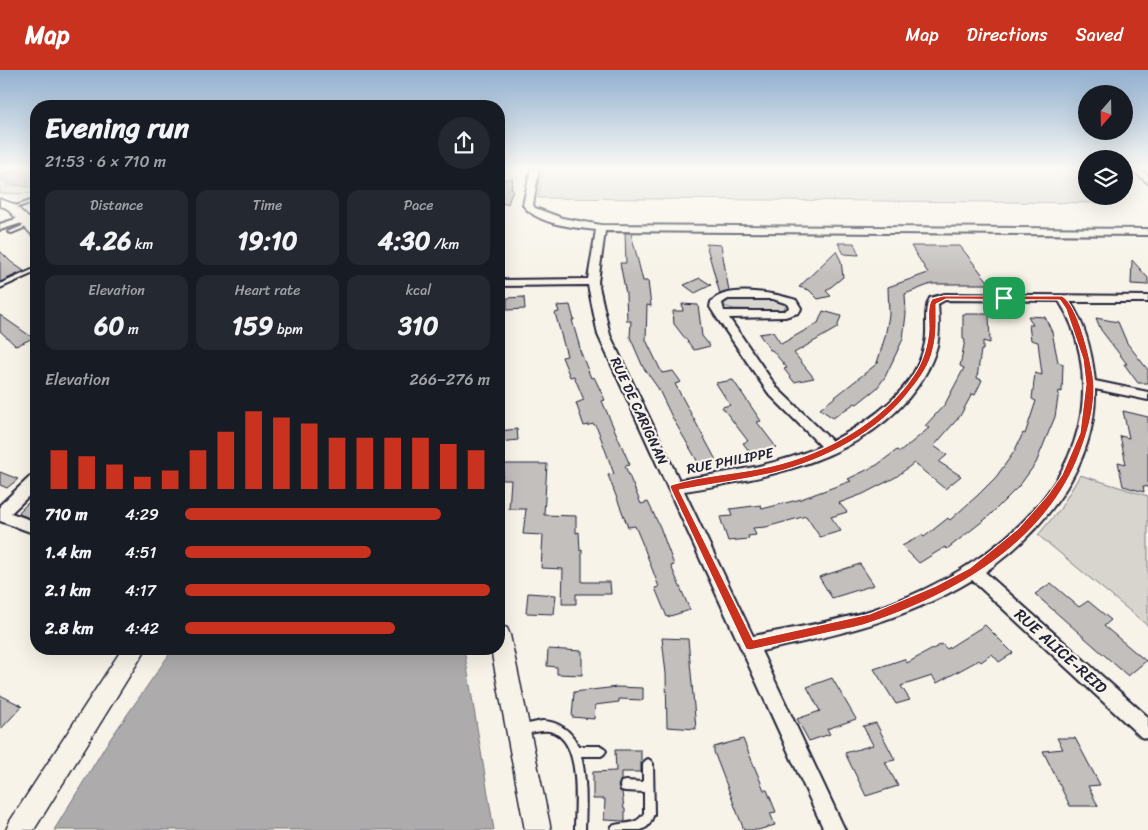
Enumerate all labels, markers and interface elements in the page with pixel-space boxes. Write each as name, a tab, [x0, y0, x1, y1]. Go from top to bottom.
text: Map	[25, 14, 69, 56]
text: Map	[906, 19, 939, 51]
text: Directions	[967, 19, 1048, 51]
text: Saved	[1076, 19, 1123, 51]
north arrow	[1078, 85, 1132, 140]
map controls	[1078, 85, 1133, 205]
text: Evening run	[45, 103, 189, 152]
button: share	[438, 117, 490, 169]
text: 21:53 · 6 × 710 m	[45, 147, 166, 176]
button: layers	[1078, 150, 1133, 205]
text: Distance	[90, 193, 143, 218]
text: Time	[253, 193, 282, 218]
text: Pace	[404, 193, 433, 218]
text: 4.26	[80, 218, 131, 263]
text: 19:10	[237, 218, 298, 263]
text: 4:30	[378, 218, 430, 263]
text: km	[131, 232, 153, 257]
text: /km	[430, 232, 459, 257]
pin	[983, 277, 1025, 319]
text: Elevation	[88, 278, 145, 303]
text: Heart rate	[235, 278, 300, 303]
text: kcal	[406, 278, 431, 303]
icon: arrive	[990, 284, 1018, 312]
text: 60	[94, 303, 124, 348]
text: 159	[232, 303, 273, 348]
text: 310	[398, 303, 439, 348]
text: m	[124, 317, 139, 342]
text: bpm	[273, 317, 303, 342]
street label: RUE DE CARIGNAN	[603, 353, 675, 469]
text: Elevation	[45, 365, 110, 394]
text: 266–276 m	[410, 365, 490, 394]
street label: RUE PHILIPPE	[685, 440, 777, 482]
text: 710 m	[45, 500, 88, 529]
text: 4:29	[125, 500, 159, 529]
text: 1.4 km	[45, 538, 92, 567]
text: 4:51	[125, 538, 156, 567]
text: 2.1 km	[45, 576, 91, 605]
text: 4:17	[125, 576, 156, 605]
street label: RUE ALICE-REID	[1008, 601, 1115, 701]
text: 2.8 km	[45, 614, 94, 643]
text: 4:42	[125, 614, 159, 643]

